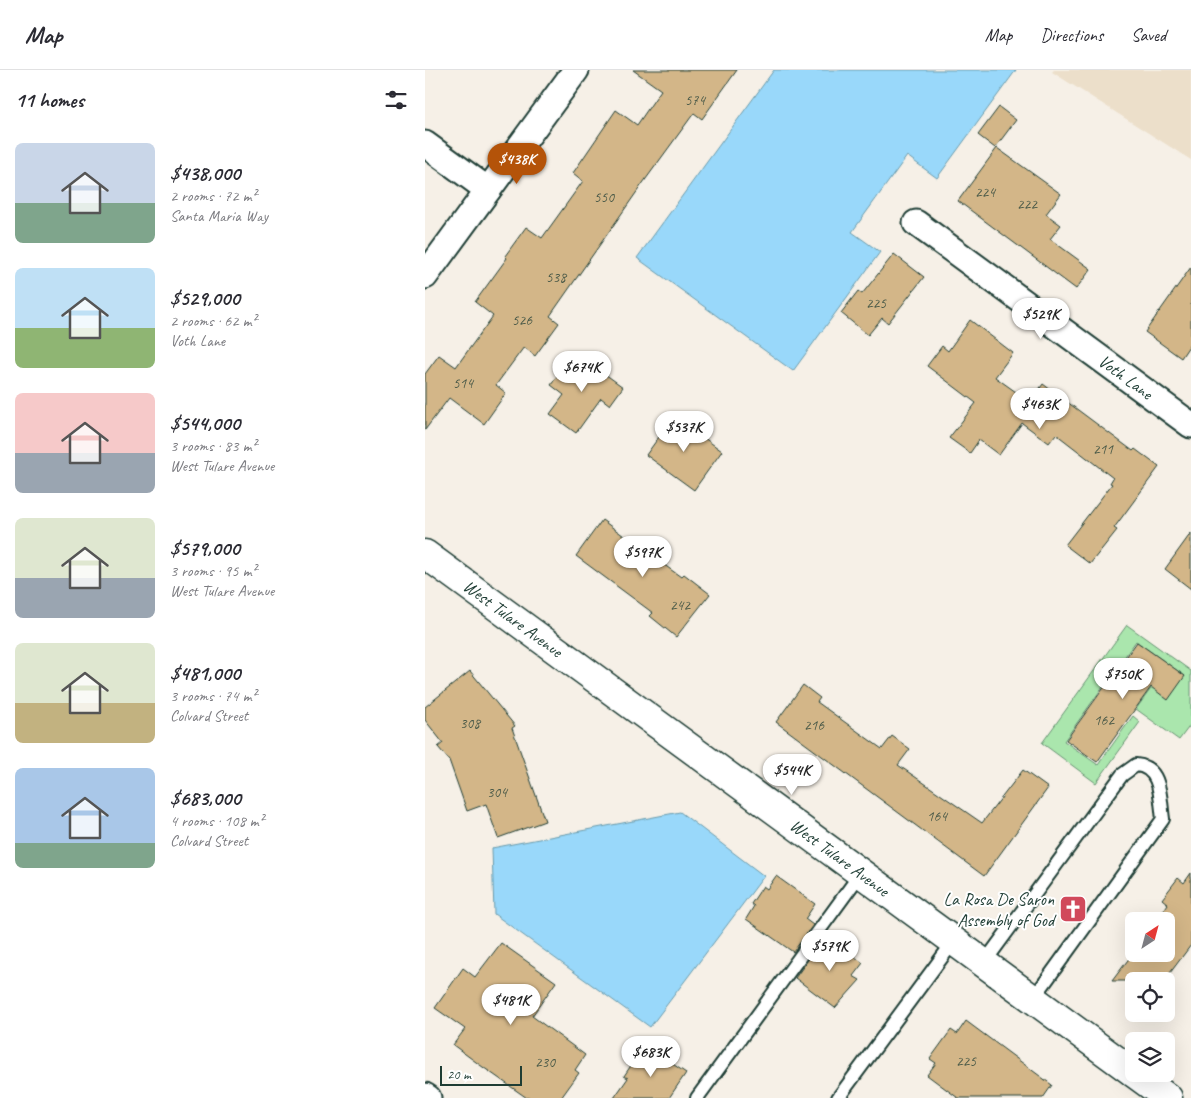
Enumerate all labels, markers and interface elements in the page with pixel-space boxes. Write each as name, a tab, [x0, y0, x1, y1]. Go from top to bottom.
text: Map	[25, 20, 62, 50]
text: Map	[985, 24, 1012, 46]
text: Directions	[1040, 24, 1103, 46]
text: Saved	[1131, 24, 1166, 46]
icon: filters	[382, 86, 410, 114]
text: 11 homes	[15, 87, 84, 113]
house number: 574	[685, 91, 706, 110]
pin: $438K	[482, 142, 552, 185]
text: $438K	[499, 149, 535, 169]
text: $438,000	[170, 160, 240, 186]
icon: home	[55, 163, 115, 223]
house number: 224	[975, 183, 996, 202]
text: 2 rooms · 72 m²	[170, 186, 256, 206]
house number: 550	[594, 188, 615, 207]
house number: 222	[1017, 195, 1038, 214]
text: Santa Maria Way	[170, 206, 268, 226]
house number: 538	[546, 268, 567, 287]
text: $529,000	[170, 285, 240, 311]
icon: home	[55, 288, 115, 348]
house number: 225	[866, 294, 887, 313]
pin: $529K	[1006, 298, 1076, 340]
text: $529K	[1023, 304, 1059, 324]
text: 2 rooms · 62 m²	[170, 311, 256, 331]
house number: 526	[512, 311, 533, 330]
text: Voth Lane	[170, 331, 225, 351]
pin: $674K	[547, 350, 617, 393]
street label: Voth Lane	[1094, 350, 1158, 405]
text: $674K	[563, 357, 601, 377]
house number: 514	[453, 374, 474, 393]
pin: $463K	[1005, 388, 1075, 430]
text: $463K	[1021, 394, 1059, 414]
text: $544,000	[170, 410, 240, 436]
pin: $537K	[649, 410, 719, 453]
icon: home	[55, 413, 115, 473]
text: $537K	[666, 417, 702, 437]
text: 3 rooms · 83 m²	[170, 436, 256, 456]
house number: 211	[1093, 440, 1114, 459]
text: West Tulare Avenue	[170, 456, 274, 476]
text: $579,000	[170, 535, 240, 561]
pin: $597K	[608, 536, 678, 578]
icon: home	[55, 538, 115, 598]
text: $597K	[625, 542, 661, 562]
text: 3 rooms · 95 m²	[170, 561, 256, 581]
street label: West Tulare Avenue	[459, 575, 568, 663]
text: West Tulare Avenue	[170, 581, 274, 601]
house number: 242	[670, 596, 691, 615]
pin: $750K	[1088, 658, 1158, 700]
text: $481,000	[170, 660, 240, 686]
icon: home	[55, 663, 115, 723]
text: $750K	[1105, 664, 1141, 684]
text: 3 rooms · 74 m²	[170, 686, 256, 706]
text: Colvard Street	[170, 706, 248, 726]
house number: 162	[1094, 711, 1115, 730]
house number: 308	[460, 714, 481, 733]
house number: 216	[804, 716, 825, 735]
pin: $544K	[757, 754, 827, 796]
text: $544K	[774, 760, 810, 780]
house number: 304	[487, 783, 508, 802]
text: $683,000	[170, 785, 241, 811]
icon: home	[55, 788, 115, 848]
house number: 164	[927, 807, 948, 826]
text: 4 rooms · 108 m²	[170, 811, 264, 831]
street label: West Tulare Avenue	[786, 814, 895, 902]
text: Colvard Street	[170, 831, 248, 851]
place label: La Rosa De Saron Assembly of God	[943, 888, 1057, 931]
church icon: La Rosa De Saron Assembly of God	[1058, 894, 1088, 924]
north arrow	[1125, 912, 1175, 962]
map controls	[1125, 912, 1175, 1082]
pin: $579K	[795, 930, 865, 972]
text: $579K	[812, 936, 848, 956]
button: locate	[1125, 972, 1175, 1022]
pin: $481K	[476, 984, 546, 1026]
text: $481K	[493, 990, 529, 1010]
button: layers	[1125, 1032, 1175, 1082]
pin: $683K	[616, 1036, 686, 1078]
text: $683K	[632, 1042, 670, 1062]
house number: 225	[956, 1052, 977, 1071]
house number: 230	[535, 1053, 556, 1072]
scale bar	[440, 1063, 523, 1086]
text: 20 m	[447, 1066, 471, 1083]

